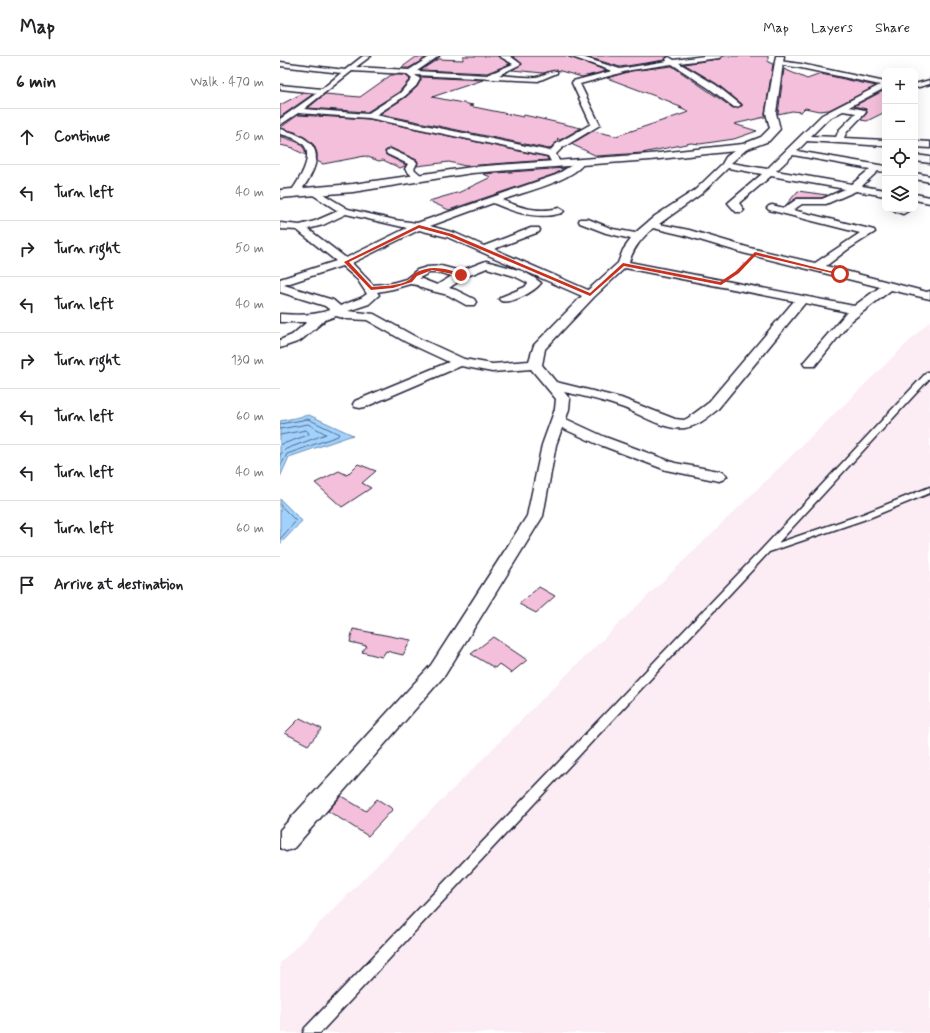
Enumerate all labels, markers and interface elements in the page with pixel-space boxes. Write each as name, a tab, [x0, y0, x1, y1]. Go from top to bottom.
text: Map	[20, 15, 55, 40]
text: Map	[763, 19, 789, 37]
text: Layers	[811, 19, 853, 37]
text: Share	[875, 19, 910, 37]
map controls	[882, 68, 918, 212]
button: +	[882, 68, 918, 104]
text: 6 min	[16, 71, 56, 93]
text: Walk · 470 m	[190, 74, 264, 91]
button: −	[882, 104, 918, 140]
icon: ahead	[16, 126, 38, 148]
text: Continue	[54, 127, 110, 147]
text: 50 m	[235, 128, 264, 145]
button: locate	[882, 140, 918, 176]
button: layers	[882, 176, 918, 212]
icon: left	[16, 182, 38, 204]
text: Turn left	[54, 183, 114, 203]
text: 40 m	[235, 184, 264, 201]
icon: right	[16, 238, 38, 260]
text: Turn right	[54, 239, 121, 259]
text: 50 m	[235, 240, 264, 257]
route start	[831, 265, 849, 283]
route end	[452, 266, 470, 284]
icon: left	[16, 294, 38, 316]
text: Turn left	[54, 295, 114, 315]
text: 40 m	[235, 296, 264, 313]
icon: right	[16, 350, 38, 372]
text: Turn right	[54, 351, 121, 371]
text: 130 m	[231, 352, 264, 369]
icon: left	[16, 406, 38, 428]
text: Turn left	[54, 407, 114, 427]
text: 60 m	[236, 408, 264, 425]
icon: left	[16, 462, 38, 484]
text: Turn left	[54, 463, 114, 483]
text: 40 m	[235, 464, 264, 481]
icon: left	[16, 518, 38, 540]
text: Turn left	[54, 519, 114, 539]
text: 60 m	[236, 520, 264, 537]
icon: arrive	[16, 574, 38, 596]
text: Arrive at destination	[54, 575, 183, 595]

